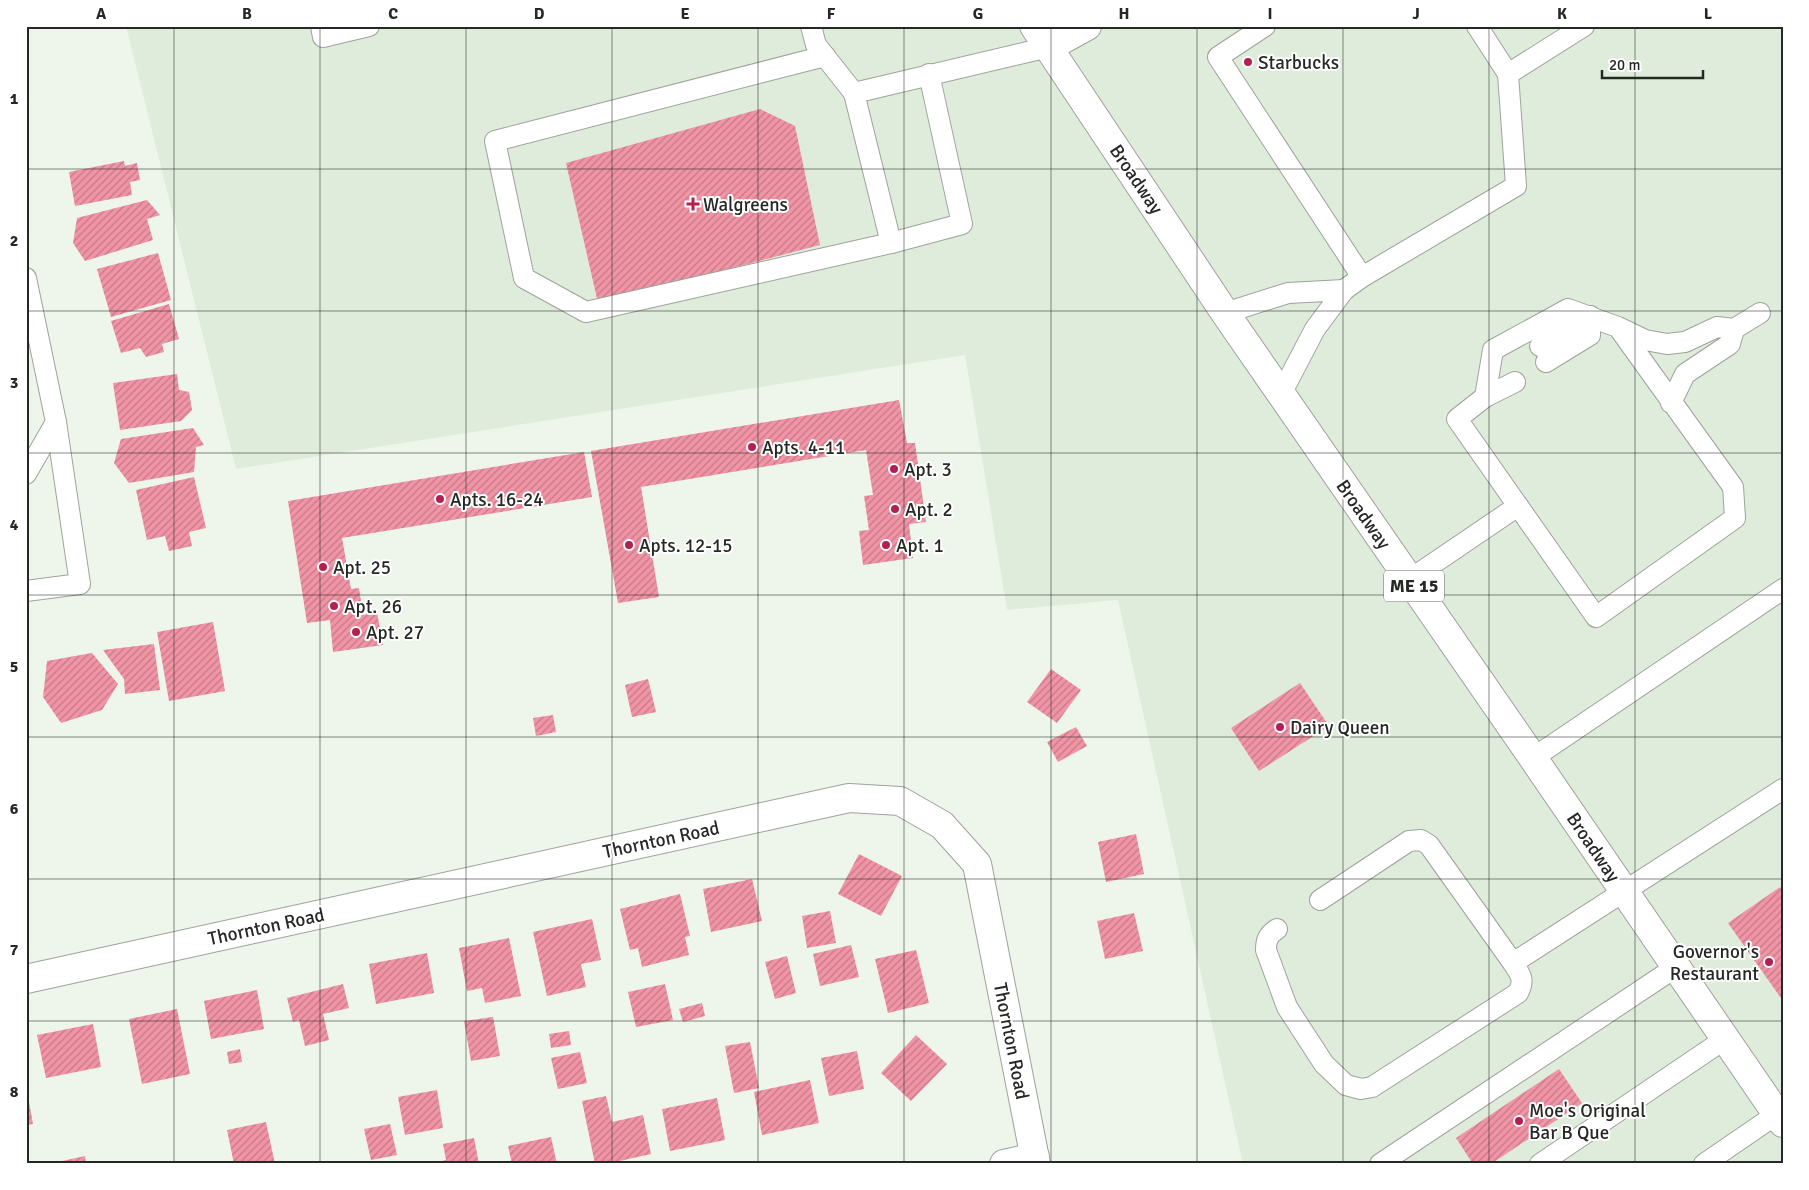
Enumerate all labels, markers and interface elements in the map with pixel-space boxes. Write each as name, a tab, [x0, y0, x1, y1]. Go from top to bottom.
text: A	[96, 4, 107, 24]
text: B	[242, 4, 252, 24]
text: C	[388, 4, 398, 24]
text: D	[534, 4, 545, 24]
text: E	[680, 4, 690, 24]
text: F	[827, 4, 836, 24]
text: G	[973, 4, 983, 24]
text: H	[1119, 4, 1129, 24]
text: I	[1267, 4, 1273, 24]
text: J	[1412, 4, 1420, 24]
text: K	[1557, 4, 1567, 24]
text: L	[1704, 4, 1713, 24]
scale bar	[1602, 48, 1703, 80]
place label: Starbucks	[1258, 51, 1339, 75]
marker: Starbucks	[1242, 56, 1254, 68]
text: 20 m	[1609, 56, 1640, 74]
text: 1	[10, 89, 19, 109]
street label: Broadway	[1104, 140, 1168, 219]
place label: Walgreens	[703, 193, 788, 217]
marker: Walgreens	[687, 198, 699, 210]
text: 2	[10, 231, 18, 251]
text: 3	[10, 373, 18, 393]
place label: Apts. 4-11	[762, 436, 845, 460]
marker: Apts. 4-11	[746, 441, 758, 453]
place label: Apt. 3	[904, 458, 952, 482]
marker: Apt. 3	[888, 463, 900, 475]
street label: Broadway	[1331, 475, 1396, 554]
place label: Apts. 16-24	[450, 488, 544, 512]
marker: Apts. 16-24	[434, 493, 446, 505]
place label: Apt. 2	[905, 498, 953, 522]
marker: Apt. 2	[889, 503, 901, 515]
text: 4	[10, 515, 19, 535]
place label: Apts. 12-15	[639, 534, 733, 558]
place label: Apt. 1	[896, 534, 944, 558]
marker: Apts. 12-15	[623, 539, 635, 551]
marker: Apt. 1	[880, 539, 892, 551]
place label: Apt. 25	[333, 556, 391, 580]
marker: Apt. 25	[317, 561, 329, 573]
road number: ME 15	[1384, 570, 1444, 602]
place label: Apt. 26	[344, 595, 402, 619]
marker: Apt. 26	[328, 600, 340, 612]
place label: Apt. 27	[366, 621, 424, 645]
marker: Apt. 27	[350, 626, 362, 638]
text: 5	[10, 657, 18, 677]
place label: Dairy Queen	[1290, 716, 1390, 740]
marker: Dairy Queen	[1274, 721, 1286, 733]
text: 6	[10, 799, 19, 819]
street label: Broadway	[1561, 808, 1625, 887]
street label: Thornton Road	[601, 816, 722, 864]
street label: Thornton Road	[206, 903, 327, 951]
text: 7	[10, 940, 19, 960]
place label: Governor's Restaurant	[1670, 940, 1759, 986]
marker: Governor's Restaurant	[1763, 956, 1775, 968]
street label: Thornton Road	[988, 981, 1034, 1102]
text: 8	[10, 1082, 19, 1102]
place label: Moe's Original Bar B Que	[1529, 1099, 1646, 1145]
marker: Moe's Original Bar B Que	[1513, 1115, 1525, 1127]

